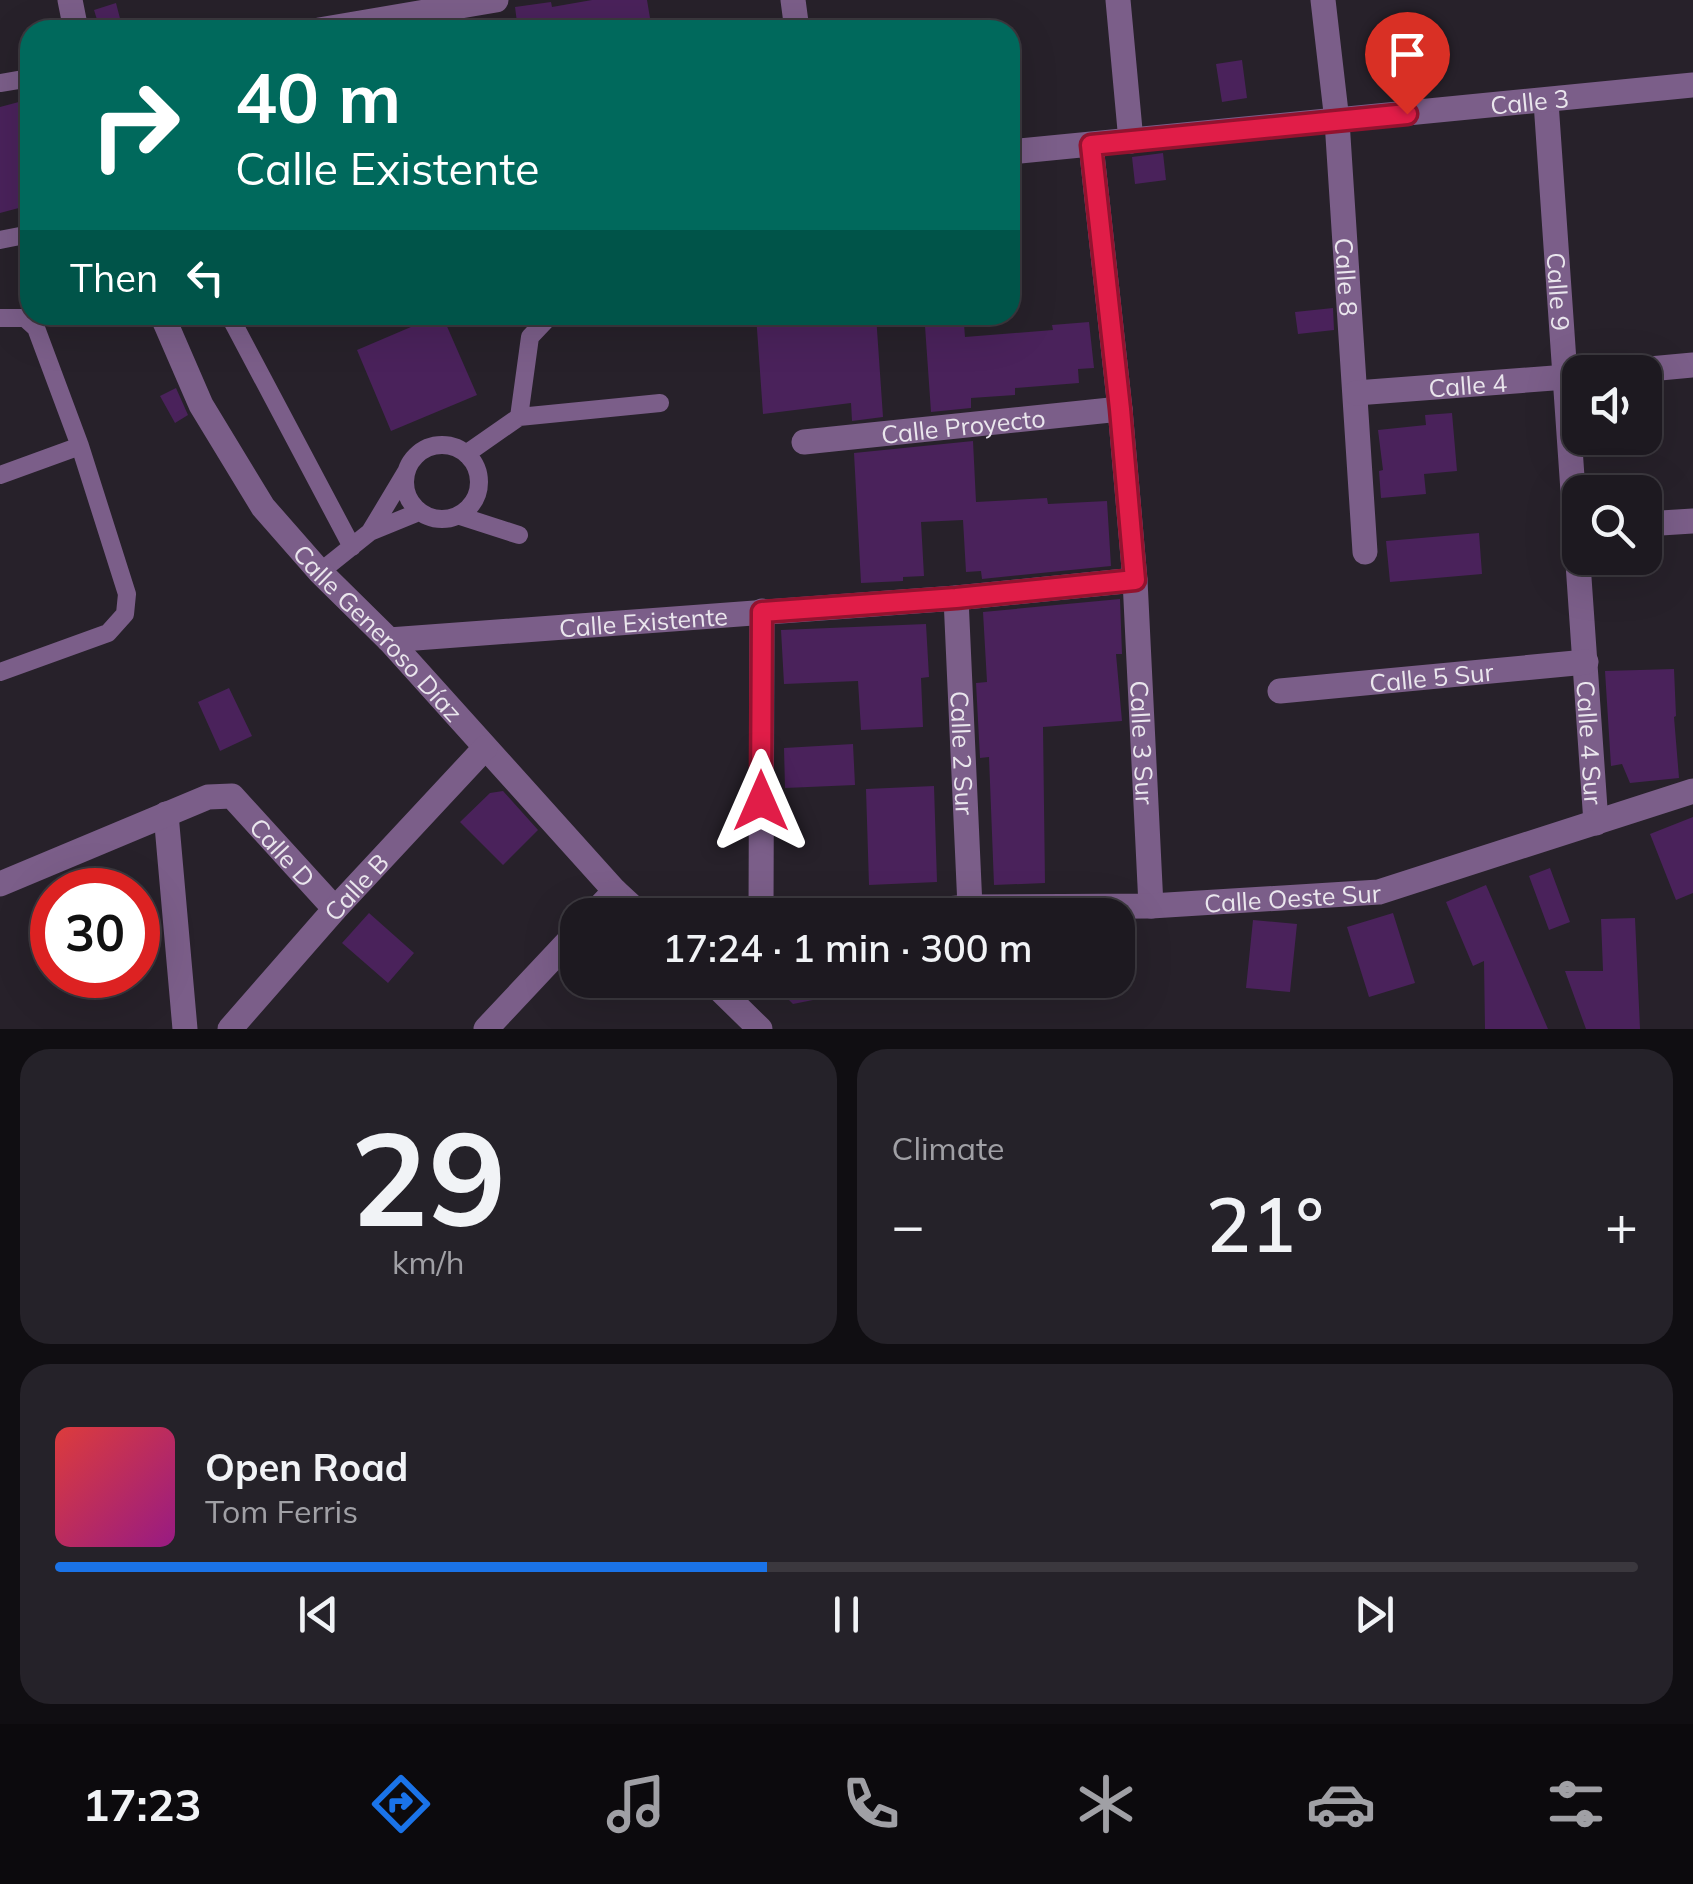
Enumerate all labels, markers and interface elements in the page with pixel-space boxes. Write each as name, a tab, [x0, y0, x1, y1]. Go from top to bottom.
pin	[1365, 12, 1450, 115]
icon: arrive	[1380, 27, 1435, 82]
text: 40 m	[235, 53, 401, 141]
icon: right	[70, 60, 200, 190]
street label: Calle 3	[1489, 82, 1570, 120]
text: Calle Existente	[235, 140, 539, 196]
street label: Calle 8	[1329, 237, 1365, 317]
icon: left	[178, 250, 233, 305]
street label: Calle 9	[1541, 251, 1577, 332]
text: Then	[70, 254, 158, 302]
map controls	[1562, 355, 1662, 575]
button: sound	[1562, 355, 1662, 455]
street label: Calle 4	[1427, 366, 1508, 403]
street label: Calle Proyecto	[880, 401, 1047, 449]
button: search	[1562, 475, 1662, 575]
street label: Calle Generoso Díaz	[287, 537, 470, 727]
street label: Calle Existente	[558, 599, 729, 643]
street label: Calle 5 Sur	[1368, 655, 1495, 698]
street label: Calle 4 Sur	[1571, 679, 1610, 806]
street label: Calle 3 Sur	[1124, 680, 1162, 805]
street label: Calle 2 Sur	[945, 690, 981, 816]
position arrow	[709, 749, 813, 853]
street label: Calle D	[244, 811, 322, 893]
street label: Calle B	[317, 847, 395, 927]
speed limit sign: 30	[30, 868, 160, 998]
street label: Calle Oeste Sur	[1203, 876, 1382, 918]
text: 17:24 · 1 min · 300 m	[662, 924, 1033, 972]
text: 29	[350, 1095, 506, 1259]
text: Climate	[892, 1128, 1004, 1168]
text: 21°	[1206, 1177, 1324, 1271]
text: −	[892, 1190, 925, 1259]
text: +	[1605, 1190, 1638, 1259]
text: km/h	[392, 1242, 464, 1282]
text: Open Road	[205, 1443, 408, 1491]
text: Tom Ferris	[205, 1491, 358, 1531]
icon: previous	[291, 1587, 346, 1642]
icon: pause	[819, 1587, 874, 1642]
icon: next	[1347, 1587, 1402, 1642]
icon: directions	[366, 1769, 436, 1839]
icon: music	[601, 1769, 671, 1839]
icon: phone	[836, 1769, 906, 1839]
icon: climate	[1071, 1769, 1141, 1839]
icon: car	[1306, 1769, 1376, 1839]
icon: filters	[1541, 1769, 1611, 1839]
text: 17:23	[82, 1776, 202, 1832]

